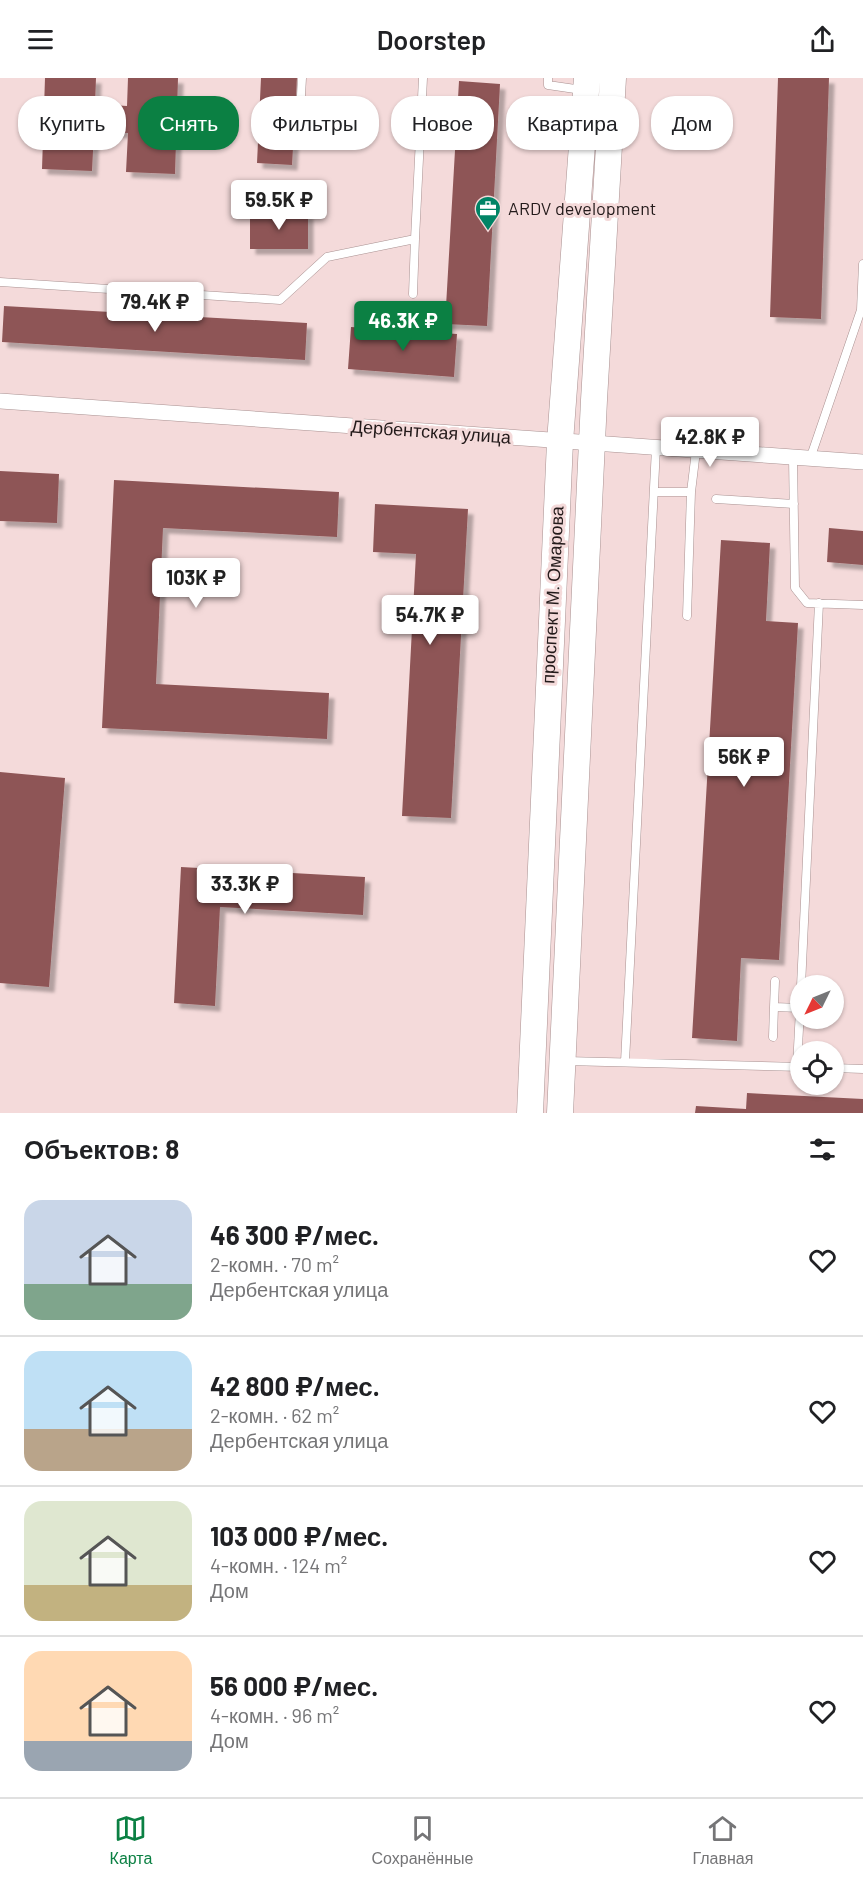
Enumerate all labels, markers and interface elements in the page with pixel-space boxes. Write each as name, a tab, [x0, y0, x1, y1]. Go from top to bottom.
icon: menu	[24, 23, 57, 56]
text: Doorstep	[377, 23, 486, 55]
icon: share	[806, 23, 839, 56]
chip: Купить	[18, 96, 126, 150]
chip: Снять	[138, 96, 239, 150]
chip: Фильтры	[251, 96, 379, 150]
chip: Новое	[391, 96, 494, 150]
chip: Квартира	[506, 96, 639, 150]
chip: Дом	[651, 96, 733, 150]
pin: 59.5K ₽	[224, 180, 334, 231]
text: 59.5K ₽	[245, 187, 313, 211]
office icon: ARDV development	[473, 194, 503, 232]
place label: ARDV development	[508, 197, 656, 219]
pin: 79.4K ₽	[100, 282, 210, 333]
text: 79.4K ₽	[121, 289, 189, 313]
pin: 46.3K ₽	[348, 301, 458, 352]
text: 46.3K ₽	[368, 308, 438, 332]
street label: Дербентская улица	[350, 414, 513, 448]
pin: 42.8K ₽	[655, 417, 765, 468]
text: 42.8K ₽	[675, 424, 745, 448]
street label: проспект М. Омарова	[536, 505, 568, 684]
pin: 103K ₽	[147, 558, 245, 609]
text: 103K ₽	[166, 565, 226, 589]
pin: 54.7K ₽	[375, 595, 485, 646]
text: 54.7K ₽	[396, 602, 464, 626]
pin: 56K ₽	[702, 737, 786, 788]
text: 56K ₽	[718, 744, 770, 768]
pin: 33.3K ₽	[190, 864, 300, 915]
text: 33.3K ₽	[211, 871, 279, 895]
north arrow	[790, 975, 844, 1029]
map controls	[790, 975, 844, 1095]
button: locate	[790, 1041, 844, 1095]
text: Объектов: 8	[24, 1133, 179, 1164]
icon: filters	[806, 1133, 839, 1166]
text: 46 300 ₽/мес.	[210, 1219, 379, 1250]
icon: home	[72, 1224, 144, 1296]
icon: heart	[806, 1244, 839, 1277]
text: 2-комн. · 70 m²	[210, 1252, 339, 1276]
text: Дербентская улица	[210, 1277, 388, 1301]
text: 42 800 ₽/мес.	[210, 1370, 380, 1401]
icon: home	[72, 1375, 144, 1447]
icon: heart	[806, 1395, 839, 1428]
text: 2-комн. · 62 m²	[210, 1403, 339, 1427]
text: Дербентская улица	[210, 1428, 388, 1452]
text: 103 000 ₽/мес.	[210, 1520, 388, 1551]
icon: home	[72, 1525, 144, 1597]
icon: heart	[806, 1545, 839, 1578]
text: 4-комн. · 124 m²	[210, 1553, 347, 1577]
text: Дом	[210, 1578, 249, 1602]
text: 56 000 ₽/мес.	[210, 1670, 378, 1701]
icon: home	[72, 1675, 144, 1747]
icon: heart	[806, 1695, 839, 1728]
text: 4-комн. · 96 m²	[210, 1703, 339, 1727]
text: Дом	[210, 1728, 249, 1752]
tab: Карта	[110, 1812, 152, 1868]
tab: Сохранённые	[372, 1812, 473, 1868]
tab: Главная	[693, 1812, 753, 1868]

